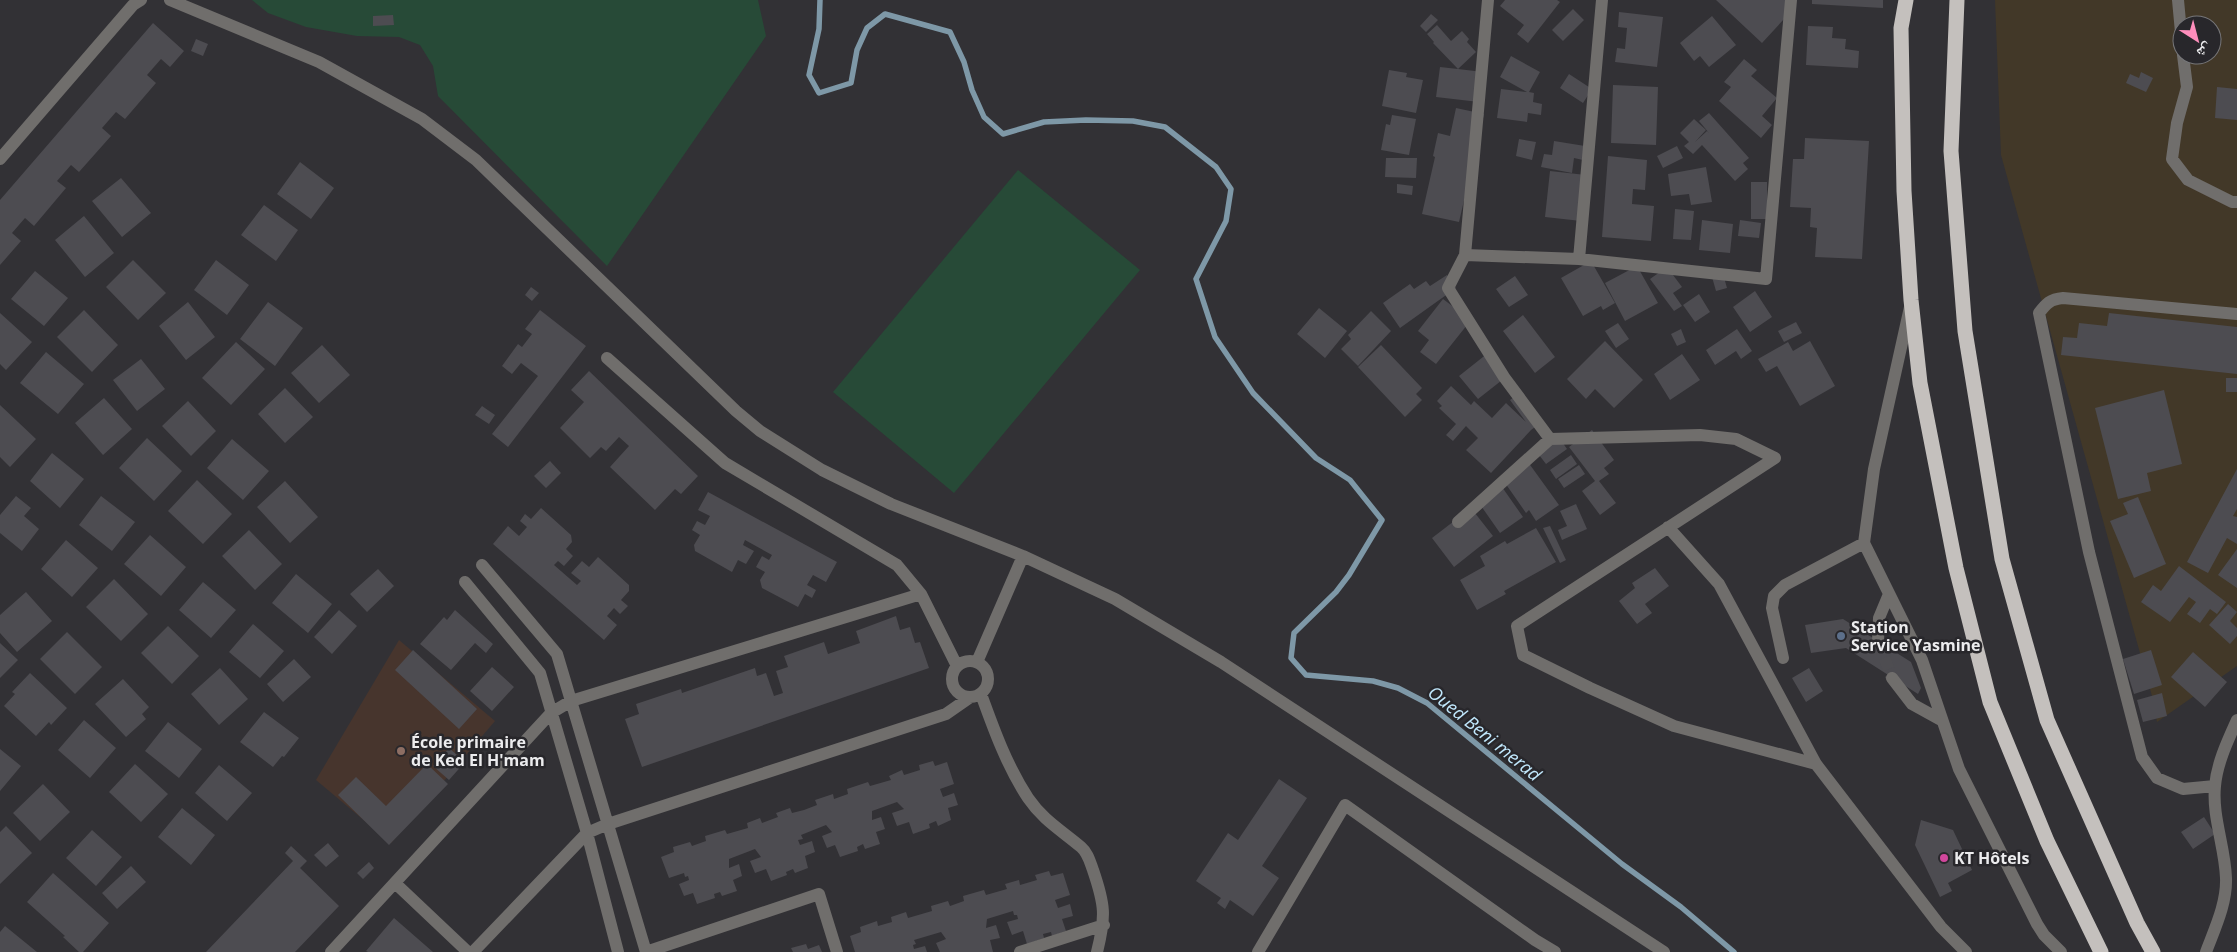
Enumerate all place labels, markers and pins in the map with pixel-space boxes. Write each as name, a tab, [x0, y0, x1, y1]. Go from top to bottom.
place label: Station Service Yasmine	[1851, 616, 1981, 656]
marker: Station Service Yasmine	[1835, 630, 1847, 642]
place label: École primaire de Ked El H'mam	[411, 731, 545, 771]
marker: École primaire de Ked El H'mam	[395, 745, 407, 757]
place label: KT Hôtels	[1954, 847, 2029, 869]
marker: KT Hôtels	[1938, 852, 1950, 864]

